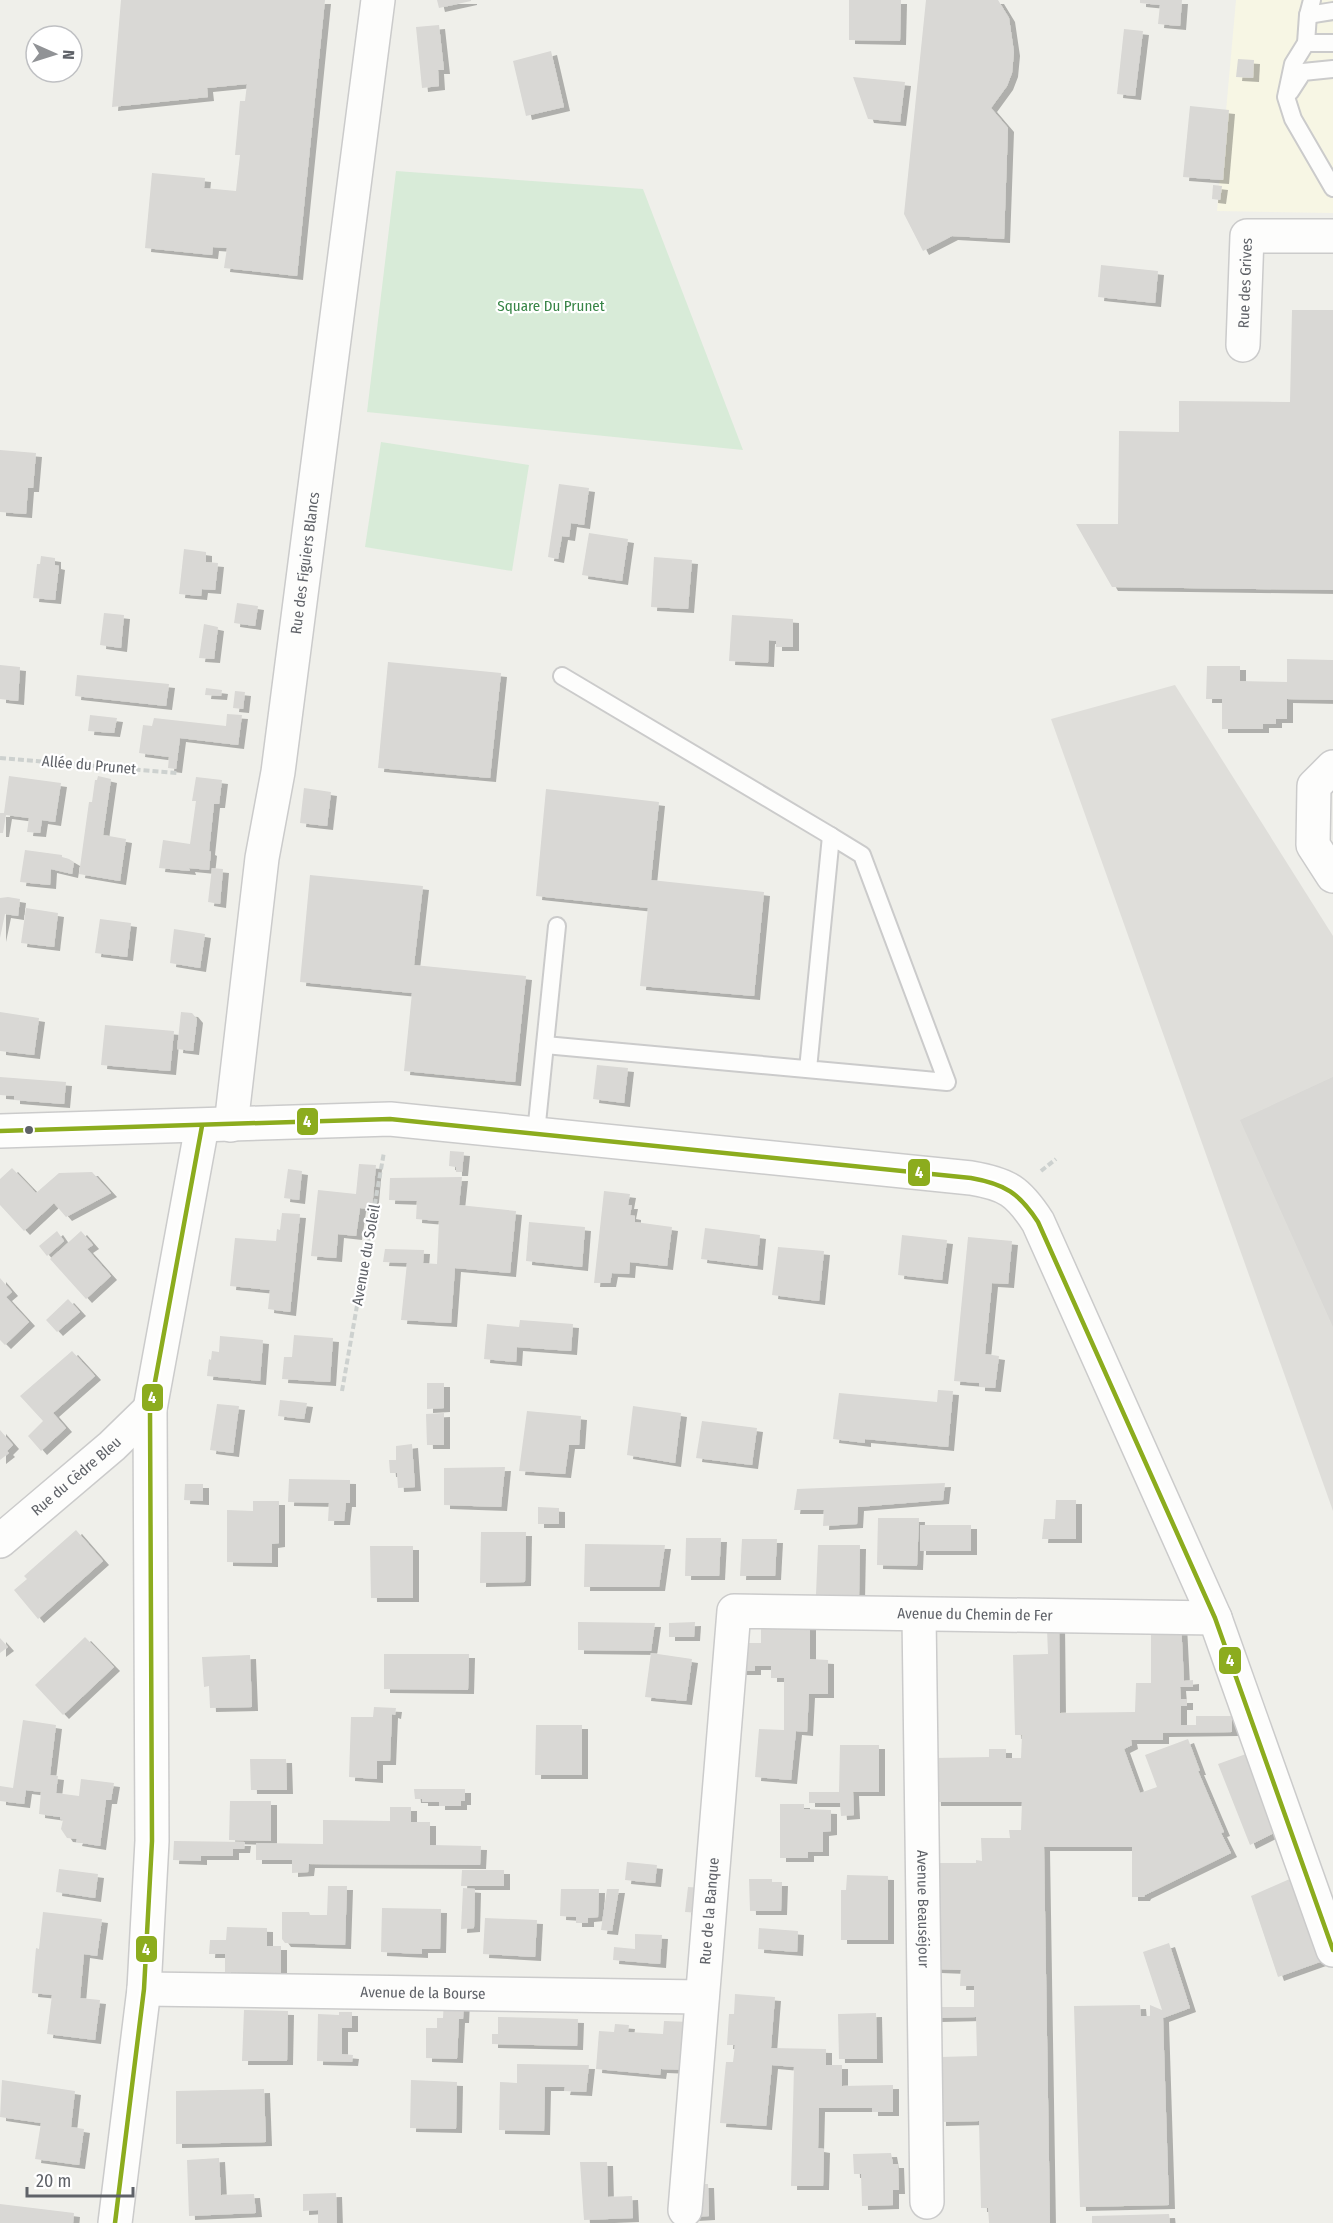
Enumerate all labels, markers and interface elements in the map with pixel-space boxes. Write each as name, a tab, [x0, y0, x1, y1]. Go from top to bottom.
north arrow	[24, 24, 84, 84]
text: N	[59, 49, 78, 60]
street label: Rue des Grives	[1235, 237, 1256, 329]
park label: Square Du Prunet	[497, 297, 605, 315]
street label: Rue des Figuiers Blancs	[287, 491, 323, 635]
street label: Allée du Prunet	[41, 752, 137, 778]
line badge: 4	[296, 1107, 319, 1136]
text: 4	[303, 1112, 311, 1131]
unlabelled marker	[23, 1124, 35, 1136]
line badge: 4	[907, 1158, 931, 1187]
text: 4	[915, 1163, 923, 1182]
street label: Avenue du Soleil	[348, 1203, 384, 1307]
line badge: 4	[141, 1383, 164, 1412]
text: 4	[148, 1388, 156, 1407]
street label: Rue du Cèdre Bleu	[28, 1433, 125, 1520]
street label: Avenue du Chemin de Fer	[897, 1604, 1054, 1625]
line badge: 4	[1218, 1646, 1242, 1675]
text: 4	[1226, 1651, 1234, 1670]
street label: Avenue Beauséjour	[913, 1850, 933, 1969]
street label: Rue de la Banque	[696, 1857, 723, 1965]
line badge: 4	[135, 1935, 158, 1963]
text: 4	[142, 1940, 150, 1959]
street label: Avenue de la Bourse	[360, 1983, 486, 2003]
scale bar	[27, 2160, 134, 2198]
text: 20 m	[36, 2170, 71, 2192]

